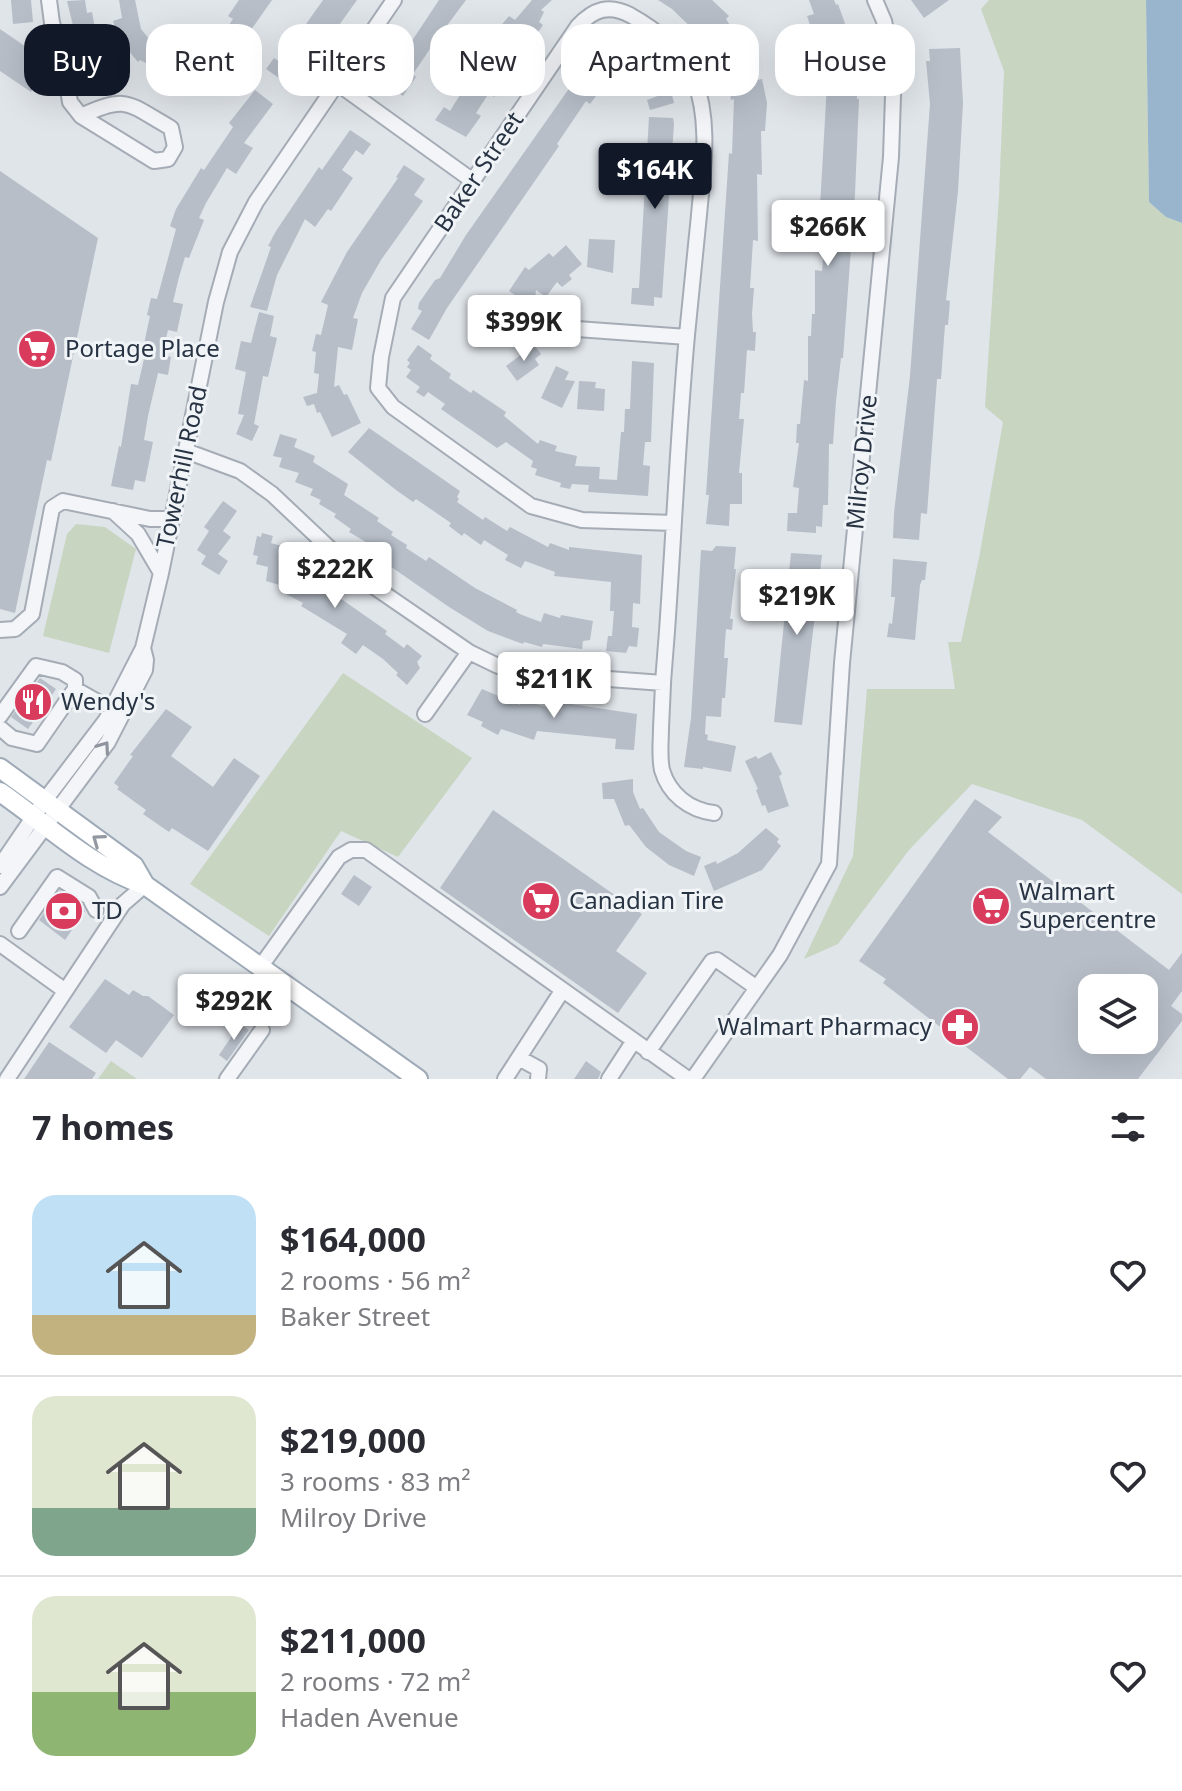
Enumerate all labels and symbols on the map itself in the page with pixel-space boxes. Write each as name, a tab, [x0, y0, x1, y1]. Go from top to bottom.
street label: Baker Street	[425, 104, 530, 238]
pin: $164K	[599, 143, 711, 211]
pin: $266K	[772, 200, 884, 268]
pin: $399K	[468, 295, 580, 363]
supermarket icon: Portage Place	[16, 328, 58, 370]
place label: Portage Place	[65, 331, 220, 364]
street label: Towerhill Road	[147, 382, 214, 551]
street label: Milroy Drive	[837, 393, 884, 531]
pin: $222K	[279, 542, 391, 610]
pin: $219K	[741, 569, 853, 637]
pin: $211K	[498, 652, 610, 720]
restaurant icon: Wendy's	[12, 681, 54, 723]
place label: Wendy's	[61, 684, 155, 717]
one-way arrow	[94, 742, 109, 756]
one-way arrow	[92, 835, 106, 850]
place label: Walmart Supercentre	[1019, 874, 1156, 935]
supermarket icon: Canadian Tire	[520, 880, 562, 922]
place label: Canadian Tire	[569, 883, 724, 916]
supermarket icon: Walmart Supercentre	[970, 885, 1012, 927]
bank icon: TD	[43, 890, 85, 932]
place label: TD	[92, 893, 123, 926]
pin: $292K	[178, 974, 290, 1042]
pharmacy icon: Walmart Pharmacy	[939, 1006, 981, 1048]
place label: Walmart Pharmacy	[717, 1009, 933, 1042]

